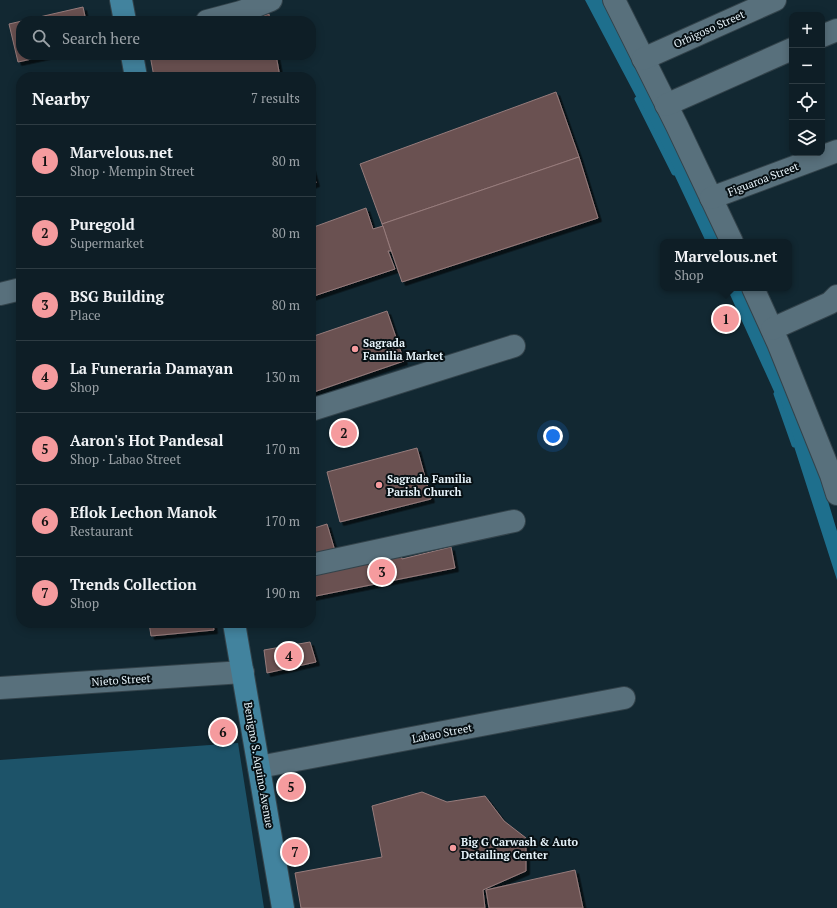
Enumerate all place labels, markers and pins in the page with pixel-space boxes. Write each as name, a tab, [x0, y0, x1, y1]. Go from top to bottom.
pin: 1	[713, 304, 739, 334]
place label: Sagrada Familia Market	[363, 336, 444, 363]
marker: Sagrada Familia Market	[350, 344, 360, 354]
pin: 2	[331, 418, 357, 448]
place label: Sagrada Familia Parish Church	[387, 472, 472, 499]
marker: Sagrada Familia Parish Church	[374, 480, 384, 490]
pin: 3	[369, 557, 395, 587]
pin: 4	[276, 641, 302, 671]
pin: 6	[210, 717, 236, 747]
pin: 5	[278, 772, 304, 802]
place label: Big G Carwash & Auto Detailing Center	[461, 835, 579, 862]
pin: 7	[282, 837, 308, 867]
marker: Big G Carwash & Auto Detailing Center	[448, 843, 458, 853]

